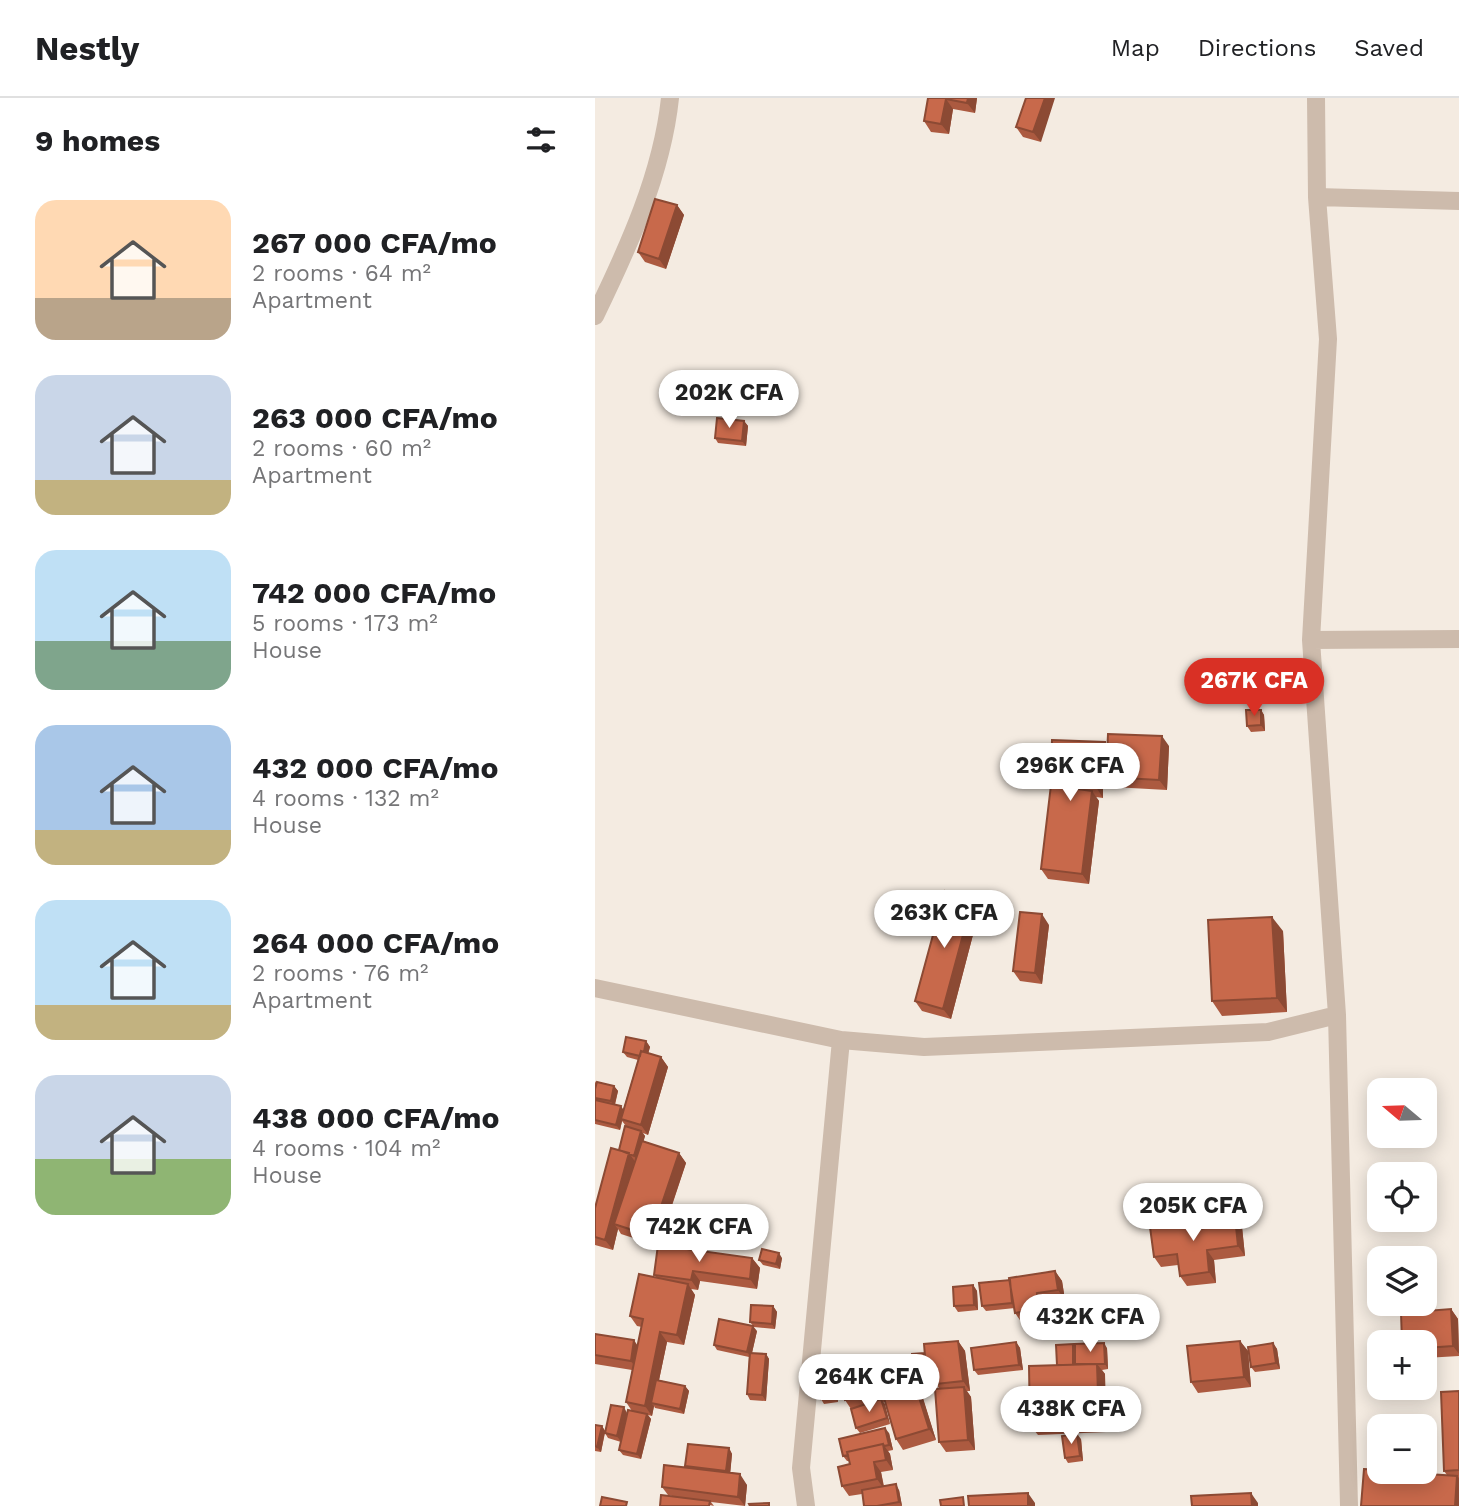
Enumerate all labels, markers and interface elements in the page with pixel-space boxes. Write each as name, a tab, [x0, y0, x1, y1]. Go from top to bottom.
text: Nestly	[35, 29, 139, 68]
text: Map	[1111, 34, 1160, 62]
text: Directions	[1198, 34, 1316, 62]
text: Saved	[1354, 34, 1424, 62]
icon: filters	[522, 121, 560, 159]
text: 9 homes	[35, 123, 160, 158]
text: 267 000 CFA/mo	[252, 225, 497, 260]
icon: home	[91, 228, 175, 312]
text: 2 rooms · 64 m²	[252, 260, 431, 287]
text: Apartment	[252, 287, 372, 314]
pin: 202K CFA	[657, 370, 801, 430]
text: 202K CFA	[675, 379, 783, 406]
text: 263 000 CFA/mo	[252, 400, 498, 435]
icon: home	[91, 403, 175, 487]
text: 2 rooms · 60 m²	[252, 435, 431, 462]
text: Apartment	[252, 462, 372, 489]
text: 742 000 CFA/mo	[252, 575, 496, 610]
icon: home	[91, 578, 175, 662]
text: 5 rooms · 173 m²	[252, 610, 438, 637]
text: House	[252, 637, 322, 664]
pin: 267K CFA	[1182, 658, 1326, 718]
text: 267K CFA	[1200, 667, 1308, 694]
pin: 296K CFA	[998, 744, 1142, 803]
text: 432 000 CFA/mo	[252, 750, 499, 785]
text: 296K CFA	[1016, 752, 1124, 779]
icon: home	[91, 753, 175, 837]
text: 4 rooms · 132 m²	[252, 785, 439, 812]
text: House	[252, 812, 322, 839]
pin: 263K CFA	[872, 890, 1016, 950]
text: 263K CFA	[890, 899, 998, 926]
text: 264 000 CFA/mo	[252, 925, 499, 960]
icon: home	[91, 928, 175, 1012]
text: 2 rooms · 76 m²	[252, 960, 428, 987]
text: Apartment	[252, 987, 372, 1014]
north arrow	[1367, 1078, 1437, 1148]
map controls	[1367, 1078, 1437, 1484]
text: 438 000 CFA/mo	[252, 1100, 500, 1135]
icon: home	[91, 1103, 175, 1187]
text: 4 rooms · 104 m²	[252, 1135, 440, 1162]
text: House	[252, 1162, 322, 1189]
button: locate	[1367, 1162, 1437, 1232]
pin: 205K CFA	[1121, 1184, 1265, 1243]
text: 205K CFA	[1139, 1192, 1247, 1219]
pin: 742K CFA	[627, 1204, 771, 1264]
text: 742K CFA	[646, 1213, 752, 1240]
button: layers	[1367, 1246, 1437, 1316]
pin: 432K CFA	[1018, 1294, 1162, 1354]
text: 432K CFA	[1036, 1303, 1144, 1330]
button: +	[1367, 1330, 1437, 1400]
pin: 264K CFA	[797, 1354, 941, 1414]
text: 264K CFA	[815, 1363, 923, 1390]
pin: 438K CFA	[999, 1386, 1143, 1446]
text: 438K CFA	[1016, 1395, 1126, 1422]
button: −	[1367, 1414, 1437, 1484]

